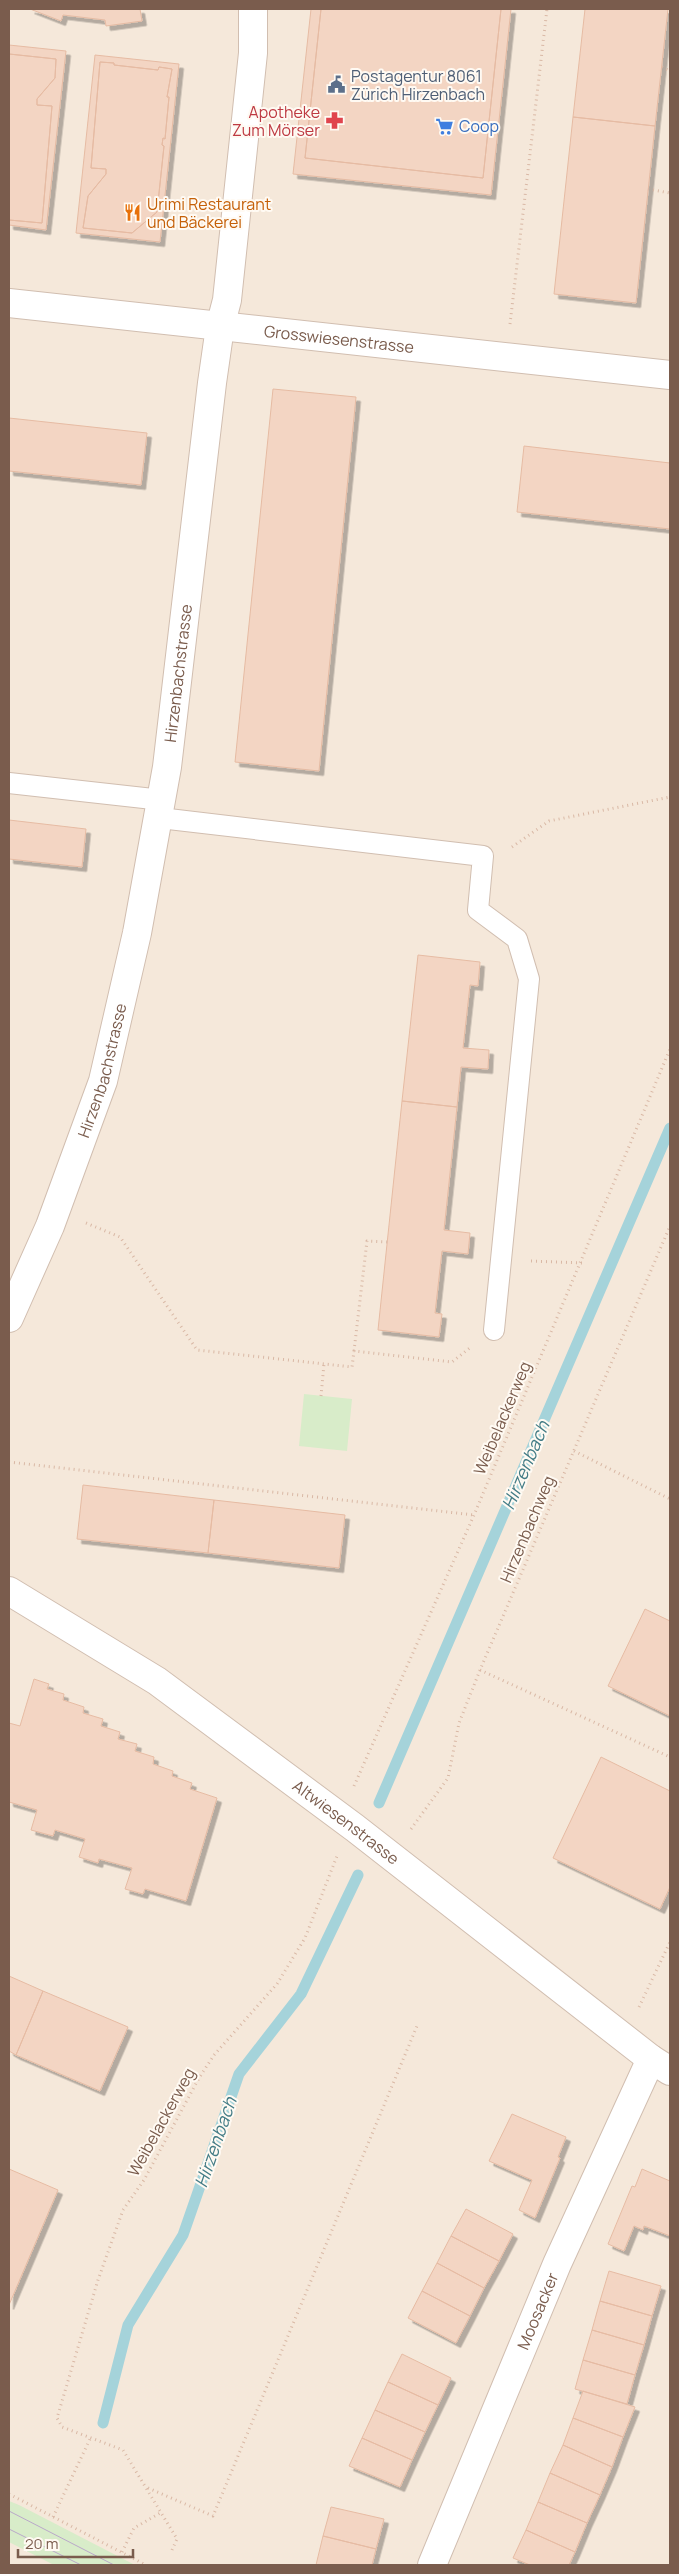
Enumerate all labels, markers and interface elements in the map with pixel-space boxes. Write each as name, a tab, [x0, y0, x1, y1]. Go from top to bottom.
place label: Postagentur 8061 Zürich Hirzenbach	[351, 65, 485, 105]
public building icon: Postagentur 8061 Zürich Hirzenbach	[327, 75, 347, 95]
place label: Apotheke Zum Mörser	[232, 101, 320, 141]
pharmacy icon: Apotheke Zum Mörser	[324, 111, 344, 131]
place label: Coop	[459, 115, 499, 137]
supermarket icon: Coop	[435, 116, 455, 136]
place label: Urimi Restaurant und Bäckerei	[147, 193, 271, 233]
restaurant icon: Urimi Restaurant und Bäckerei	[123, 203, 143, 223]
street label: Grosswiesenstrasse	[263, 320, 415, 358]
street label: Hirzenbachstrasse	[159, 603, 197, 744]
street label: Hirzenbachstrasse	[72, 1001, 132, 1141]
street label: Weibelackerweg	[468, 1358, 536, 1478]
water label: Hirzenbach	[496, 1416, 555, 1513]
street label: Hirzenbachweg	[495, 1472, 559, 1586]
street label: Altwiesenstrasse	[288, 1775, 404, 1869]
street label: Weibelackerweg	[122, 2064, 200, 2180]
water label: Hirzenbach	[188, 2092, 242, 2190]
street label: Moosacker	[512, 2269, 563, 2353]
scale bar	[18, 2526, 132, 2558]
text: 20 m	[25, 2533, 58, 2554]

